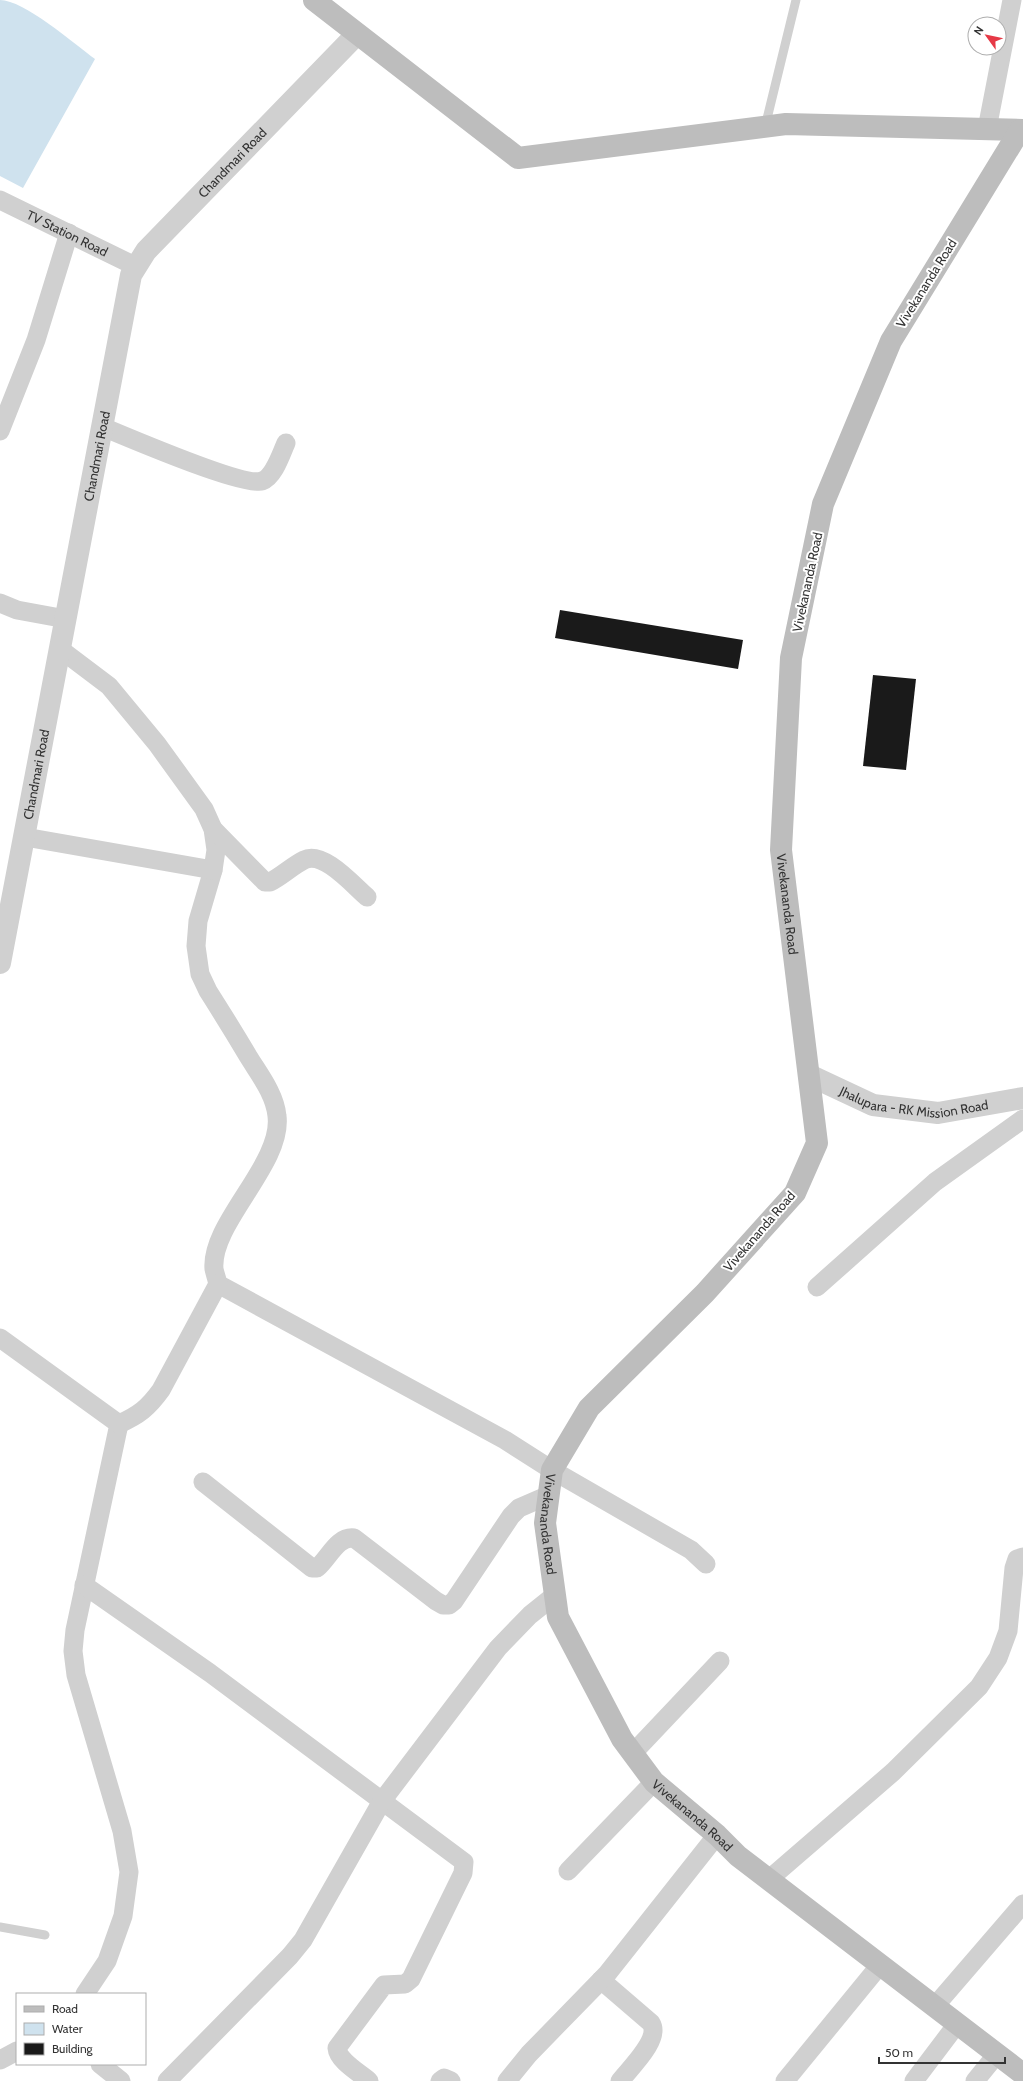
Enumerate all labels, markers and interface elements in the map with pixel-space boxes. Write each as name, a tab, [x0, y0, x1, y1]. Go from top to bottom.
north arrow	[967, 16, 1007, 56]
text: N	[971, 23, 987, 38]
street label: Chandmari Road	[194, 124, 270, 201]
street label: TV Station Road	[24, 206, 111, 260]
street label: Vivekananda Road	[892, 236, 960, 330]
street label: Chandmari Road	[80, 410, 113, 503]
street label: Vivekananda Road	[789, 531, 825, 633]
street label: Chandmari Road	[19, 728, 52, 821]
street label: Vivekananda Road	[774, 853, 802, 956]
street label: Jhalupara - RK Mission Road	[836, 1082, 989, 1121]
street label: Vivekananda Road	[720, 1187, 798, 1275]
street label: Vivekananda Road	[537, 1473, 560, 1576]
street label: Vivekananda Road	[649, 1776, 736, 1854]
legend	[16, 1993, 146, 2065]
text: Road	[52, 2001, 78, 2016]
text: Water	[52, 2021, 83, 2036]
scale bar	[879, 2039, 1005, 2065]
text: Building	[52, 2041, 94, 2056]
text: 50 m	[885, 2045, 913, 2060]

